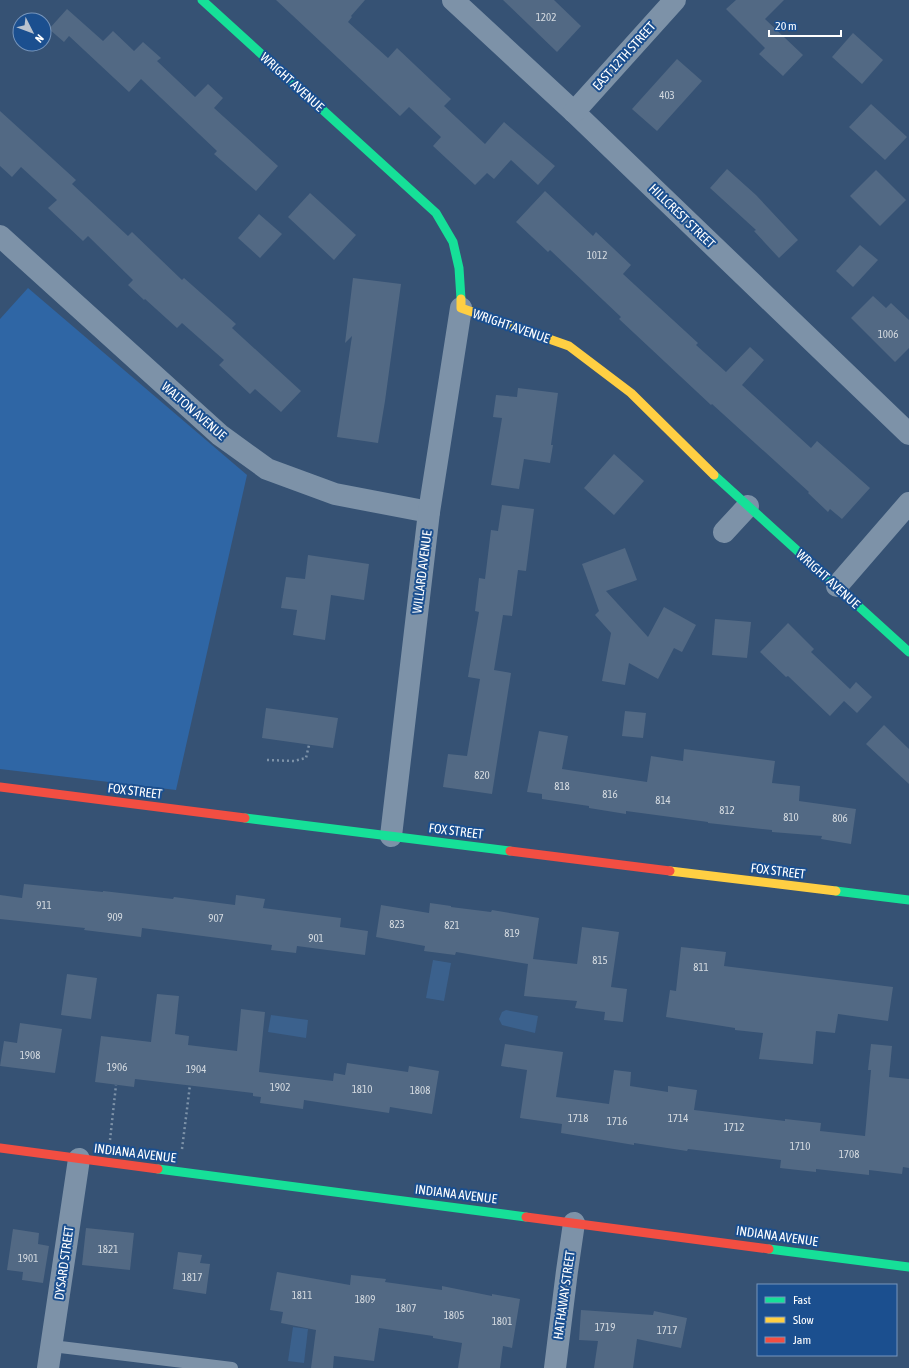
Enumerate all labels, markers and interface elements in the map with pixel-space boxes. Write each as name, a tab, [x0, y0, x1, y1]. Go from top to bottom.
house number: 1202	[536, 11, 556, 23]
north arrow	[12, 12, 52, 52]
scale bar	[769, 12, 841, 38]
street label: EAST 12TH STREET	[589, 19, 659, 93]
text: 20 m	[775, 19, 797, 33]
text: N	[33, 32, 46, 45]
street label: WRIGHT AVENUE	[257, 50, 327, 115]
house number: 403	[659, 89, 675, 101]
street label: HILLCREST STREET	[646, 181, 718, 251]
house number: 1012	[587, 249, 607, 261]
street label: WRIGHT AVENUE	[471, 306, 552, 346]
house number: 1006	[878, 328, 898, 340]
street label: WALTON AVENUE	[159, 379, 230, 443]
street label: WILLARD AVENUE	[409, 529, 435, 614]
street label: WRIGHT AVENUE	[793, 547, 863, 612]
house number: 820	[474, 769, 490, 781]
street label: FOX STREET	[107, 780, 163, 802]
house number: 818	[554, 780, 570, 792]
house number: 816	[602, 788, 618, 800]
house number: 814	[655, 794, 671, 806]
house number: 812	[719, 804, 735, 816]
house number: 810	[783, 811, 799, 823]
house number: 806	[832, 812, 848, 824]
street label: FOX STREET	[428, 820, 484, 842]
street label: FOX STREET	[750, 860, 806, 882]
house number: 911	[36, 899, 52, 911]
house number: 909	[107, 911, 123, 923]
house number: 907	[208, 912, 224, 924]
house number: 823	[389, 918, 405, 930]
house number: 821	[444, 919, 460, 931]
house number: 819	[504, 927, 520, 939]
house number: 901	[308, 932, 324, 944]
house number: 815	[592, 954, 608, 966]
house number: 811	[693, 961, 709, 973]
house number: 1908	[20, 1049, 40, 1061]
house number: 1906	[107, 1061, 127, 1073]
house number: 1904	[186, 1063, 206, 1075]
house number: 1902	[270, 1081, 290, 1093]
house number: 1810	[352, 1083, 372, 1095]
house number: 1808	[410, 1084, 430, 1096]
house number: 1718	[568, 1112, 588, 1124]
house number: 1714	[668, 1112, 688, 1124]
house number: 1716	[607, 1115, 627, 1127]
house number: 1712	[724, 1121, 744, 1133]
house number: 1710	[790, 1140, 810, 1152]
street label: INDIANA AVENUE	[93, 1141, 177, 1166]
house number: 1708	[839, 1148, 859, 1160]
street label: INDIANA AVENUE	[414, 1182, 498, 1207]
street label: INDIANA AVENUE	[735, 1223, 819, 1249]
street label: DYSARD STREET	[51, 1225, 77, 1301]
house number: 1821	[98, 1243, 118, 1255]
street label: HATHAWAY STREET	[550, 1249, 578, 1340]
house number: 1901	[18, 1252, 38, 1264]
house number: 1817	[182, 1271, 202, 1283]
legend	[757, 1284, 897, 1356]
house number: 1811	[292, 1289, 312, 1301]
house number: 1809	[355, 1293, 375, 1305]
text: Fast	[793, 1293, 811, 1307]
house number: 1807	[396, 1302, 416, 1314]
house number: 1805	[444, 1309, 464, 1321]
text: Slow	[793, 1313, 814, 1327]
house number: 1801	[492, 1315, 512, 1327]
house number: 1719	[595, 1321, 615, 1333]
house number: 1717	[657, 1324, 677, 1336]
text: Jam	[793, 1333, 811, 1347]

